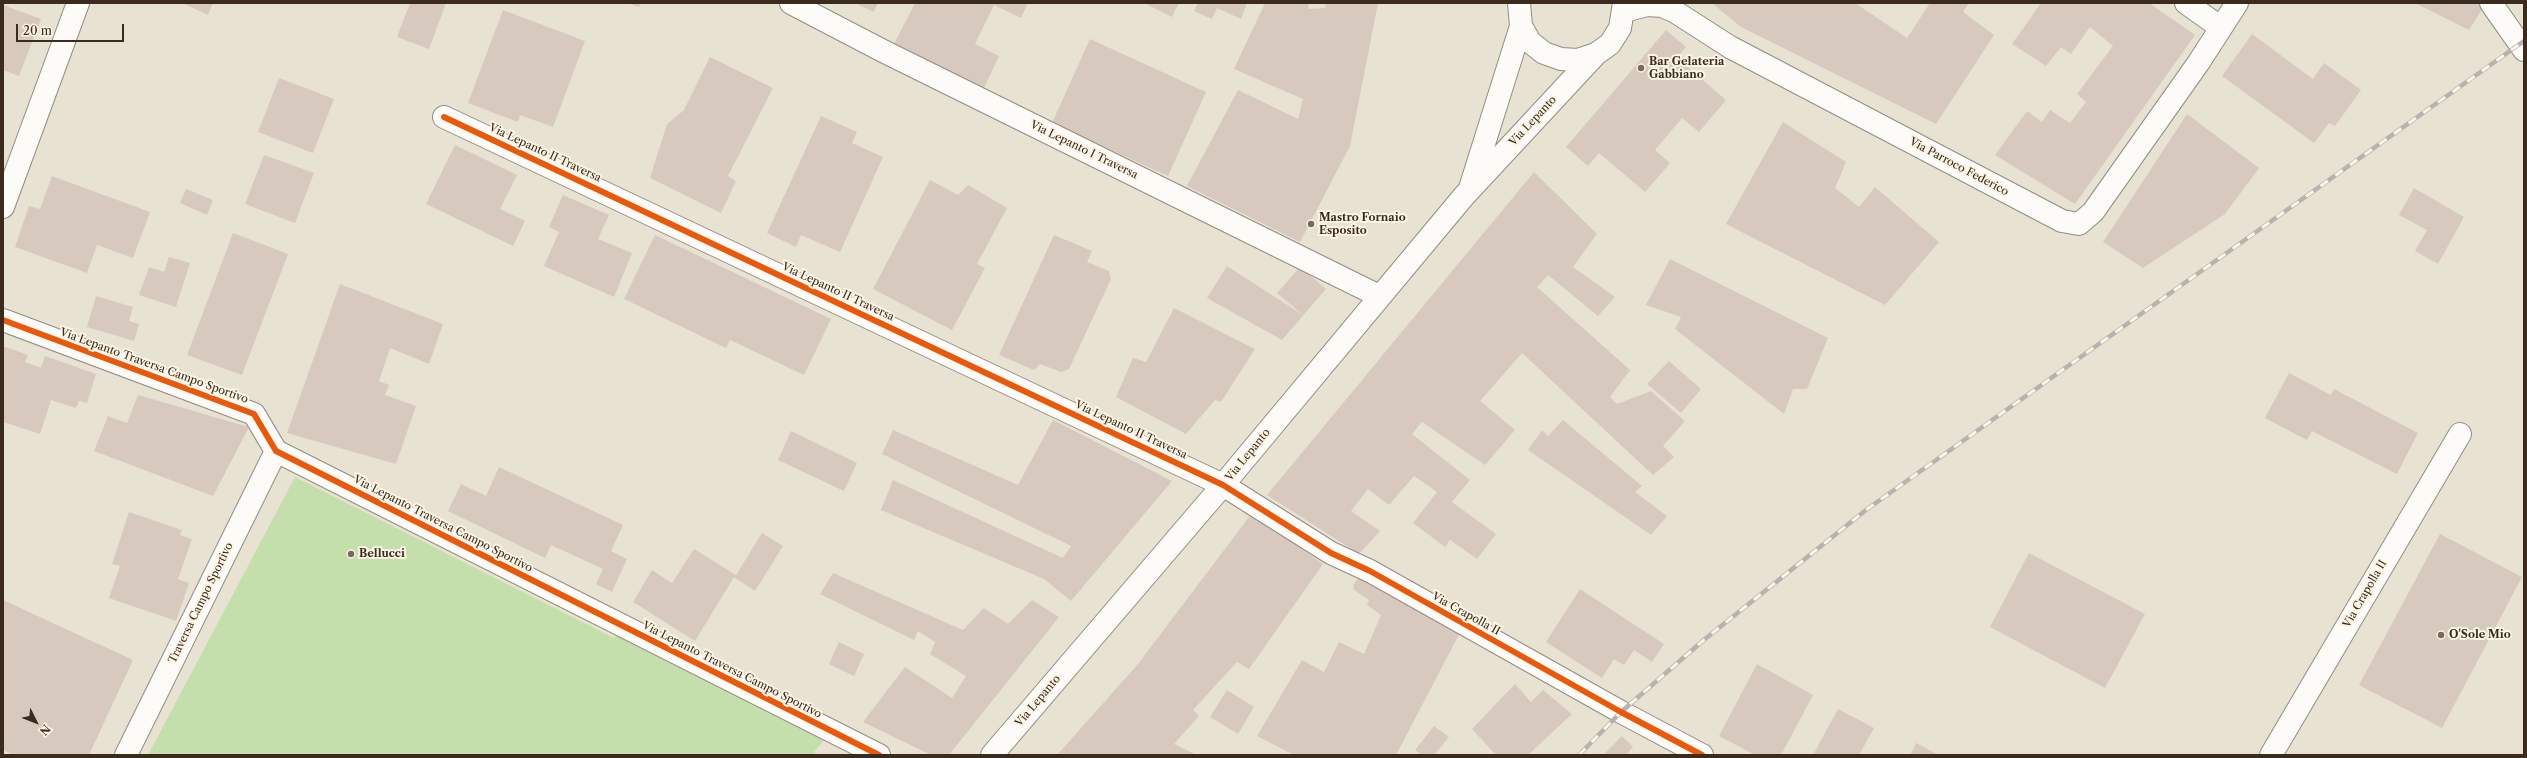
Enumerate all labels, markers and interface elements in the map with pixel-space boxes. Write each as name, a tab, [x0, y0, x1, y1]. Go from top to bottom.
scale bar	[18, 16, 126, 42]
text: 20 m	[23, 23, 52, 38]
place label: Bar Gelateria Gabbiano	[1649, 55, 1724, 81]
marker: Bar Gelateria Gabbiano	[1636, 63, 1646, 73]
street label: Via Lepanto	[1507, 93, 1559, 149]
street label: Via Lepanto I Traversa	[1028, 118, 1140, 182]
street label: Via Lepanto II Traversa	[487, 121, 603, 185]
street label: Via Parroco Federico	[1907, 135, 2011, 199]
place label: Mastro Fornaio Esposito	[1319, 211, 1406, 237]
marker: Mastro Fornaio Esposito	[1306, 219, 1316, 229]
street label: Via Lepanto II Traversa	[780, 260, 896, 324]
street label: Via Lepanto Traversa Campo Sportivo	[58, 326, 250, 406]
street label: Via Lepanto II Traversa	[1073, 398, 1189, 462]
street label: Via Lepanto	[1223, 426, 1273, 484]
street label: Via Lepanto Traversa Campo Sportivo	[351, 473, 535, 575]
street label: Traversa Campo Sportivo	[166, 540, 236, 666]
place label: Bellucci	[359, 547, 405, 561]
marker: Bellucci	[346, 549, 356, 559]
street label: Via Crapolla II	[2340, 558, 2390, 630]
street label: Via Crapolla II	[1430, 590, 1502, 638]
street label: Via Lepanto Traversa Campo Sportivo	[640, 619, 824, 721]
place label: O'Sole Mio	[2449, 628, 2511, 642]
marker: O'Sole Mio	[2436, 630, 2446, 640]
street label: Via Lepanto	[1013, 672, 1063, 730]
north arrow	[16, 702, 56, 742]
text: N	[37, 722, 53, 738]

